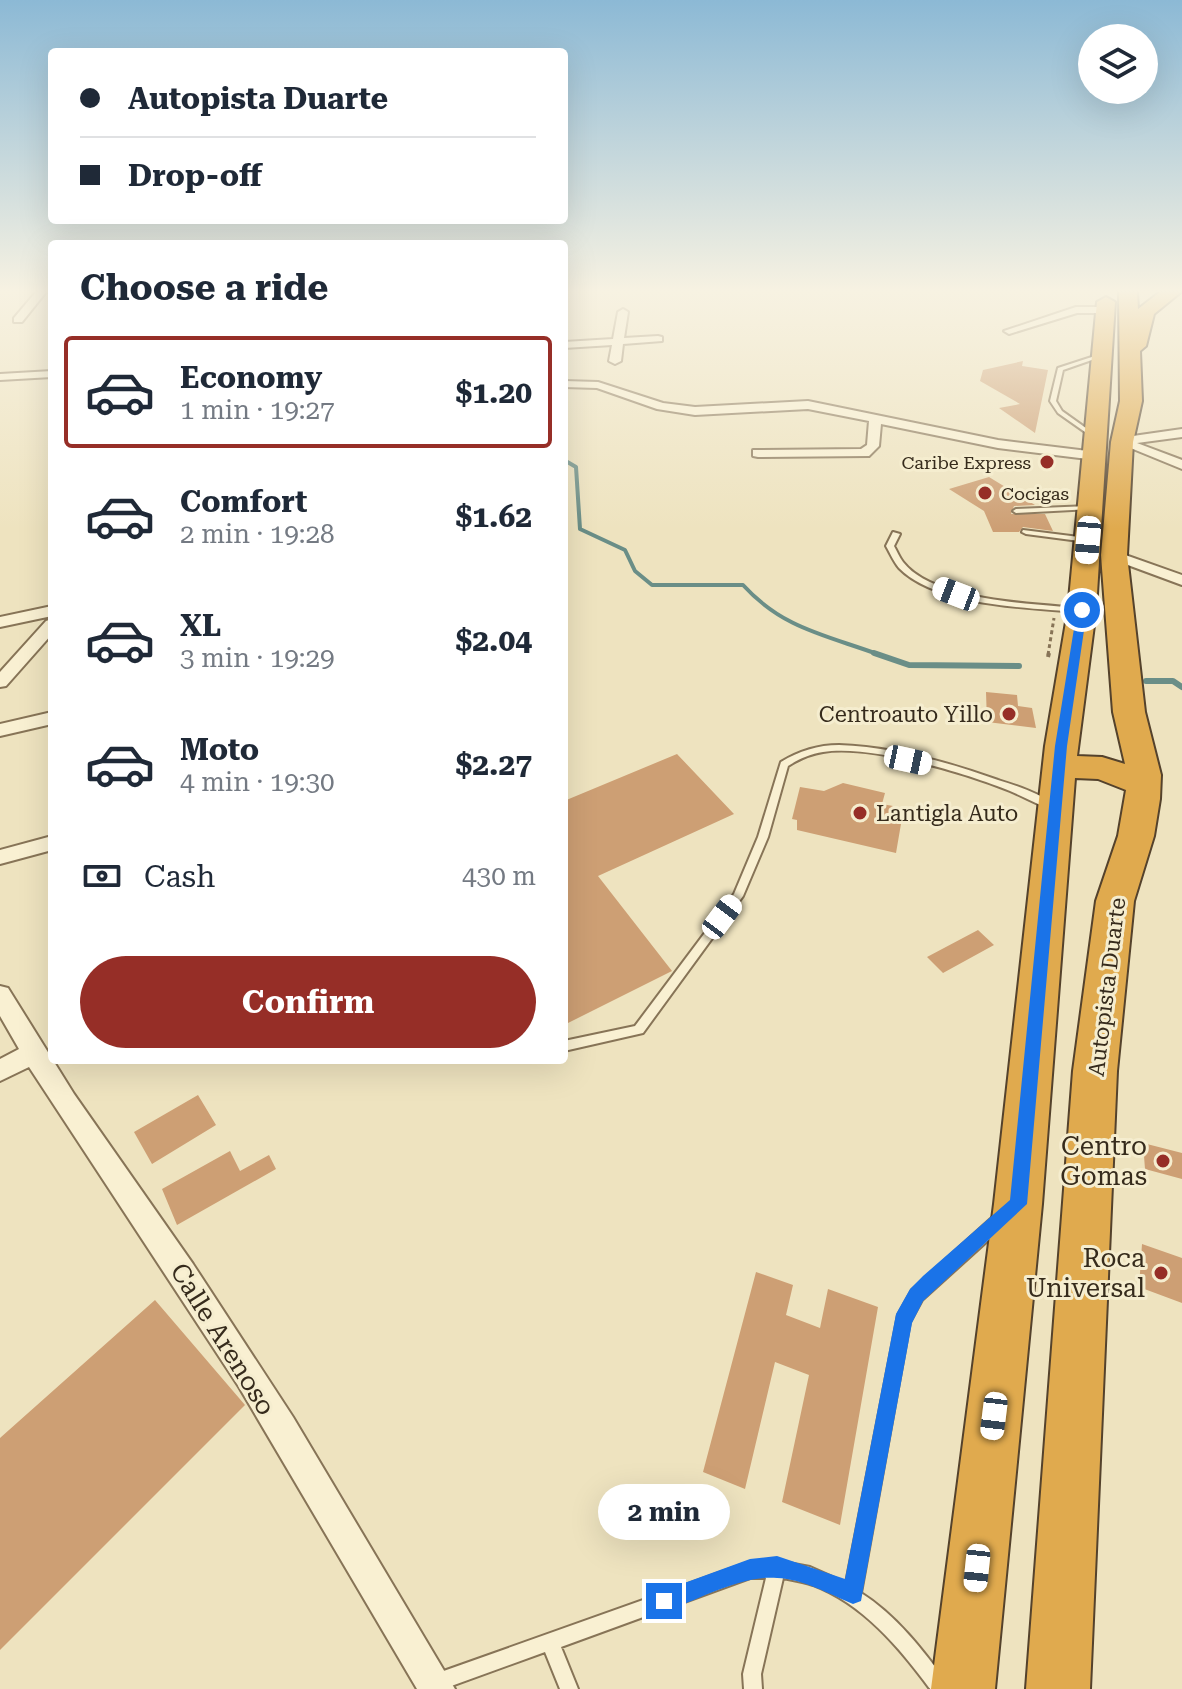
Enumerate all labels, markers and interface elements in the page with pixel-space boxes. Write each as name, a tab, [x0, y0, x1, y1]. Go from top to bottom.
map controls	[1078, 24, 1158, 104]
button: layers	[1078, 24, 1158, 104]
text: Autopista Duarte	[128, 81, 388, 116]
text: Drop-off	[128, 158, 262, 193]
text: Choose a ride	[80, 267, 328, 309]
icon: car	[84, 356, 156, 428]
text: Economy	[180, 360, 322, 395]
text: $1.20	[455, 375, 532, 410]
text: 1 min · 19:27	[180, 395, 335, 425]
place label: Caribe Express	[901, 452, 1031, 473]
marker: Caribe Express	[1038, 453, 1056, 471]
icon: car	[84, 480, 156, 552]
place label: Cocigas	[1001, 483, 1069, 504]
text: Comfort	[180, 484, 307, 519]
marker: Cocigas	[976, 484, 994, 502]
text: $1.62	[455, 499, 532, 534]
car	[1074, 515, 1102, 565]
text: 2 min · 19:28	[180, 519, 335, 549]
car	[929, 574, 983, 614]
route start	[1064, 592, 1100, 628]
icon: car	[84, 604, 156, 676]
text: XL	[180, 608, 221, 643]
text: $2.04	[455, 623, 532, 658]
text: 3 min · 19:29	[180, 643, 335, 673]
place label: Centroauto Yillo	[819, 702, 993, 727]
marker: Centroauto Yillo	[1000, 705, 1018, 723]
icon: car	[84, 728, 156, 800]
text: Moto	[180, 732, 259, 767]
car	[882, 743, 934, 777]
text: $2.27	[455, 747, 532, 782]
text: 4 min · 19:30	[180, 767, 335, 797]
place label: Lantigla Auto	[876, 801, 1018, 826]
marker: Lantigla Auto	[851, 804, 869, 822]
icon: cash	[80, 854, 124, 898]
text: Cash	[144, 859, 215, 894]
text: 430 m	[462, 861, 536, 891]
car	[698, 891, 746, 943]
street label: Autopista Duarte	[1084, 896, 1130, 1078]
button: Confirm	[80, 956, 536, 1048]
place label: Centro Gomas	[1060, 1131, 1147, 1191]
marker: Centro Gomas	[1154, 1152, 1172, 1170]
place label: Roca Universal	[1026, 1243, 1145, 1303]
street label: Calle Arenoso	[164, 1258, 282, 1420]
marker: Roca Universal	[1152, 1264, 1170, 1282]
car	[979, 1391, 1009, 1441]
callout: 2 min	[598, 1485, 730, 1541]
text: 2 min	[628, 1497, 700, 1527]
car	[963, 1543, 991, 1593]
route end	[646, 1583, 682, 1619]

